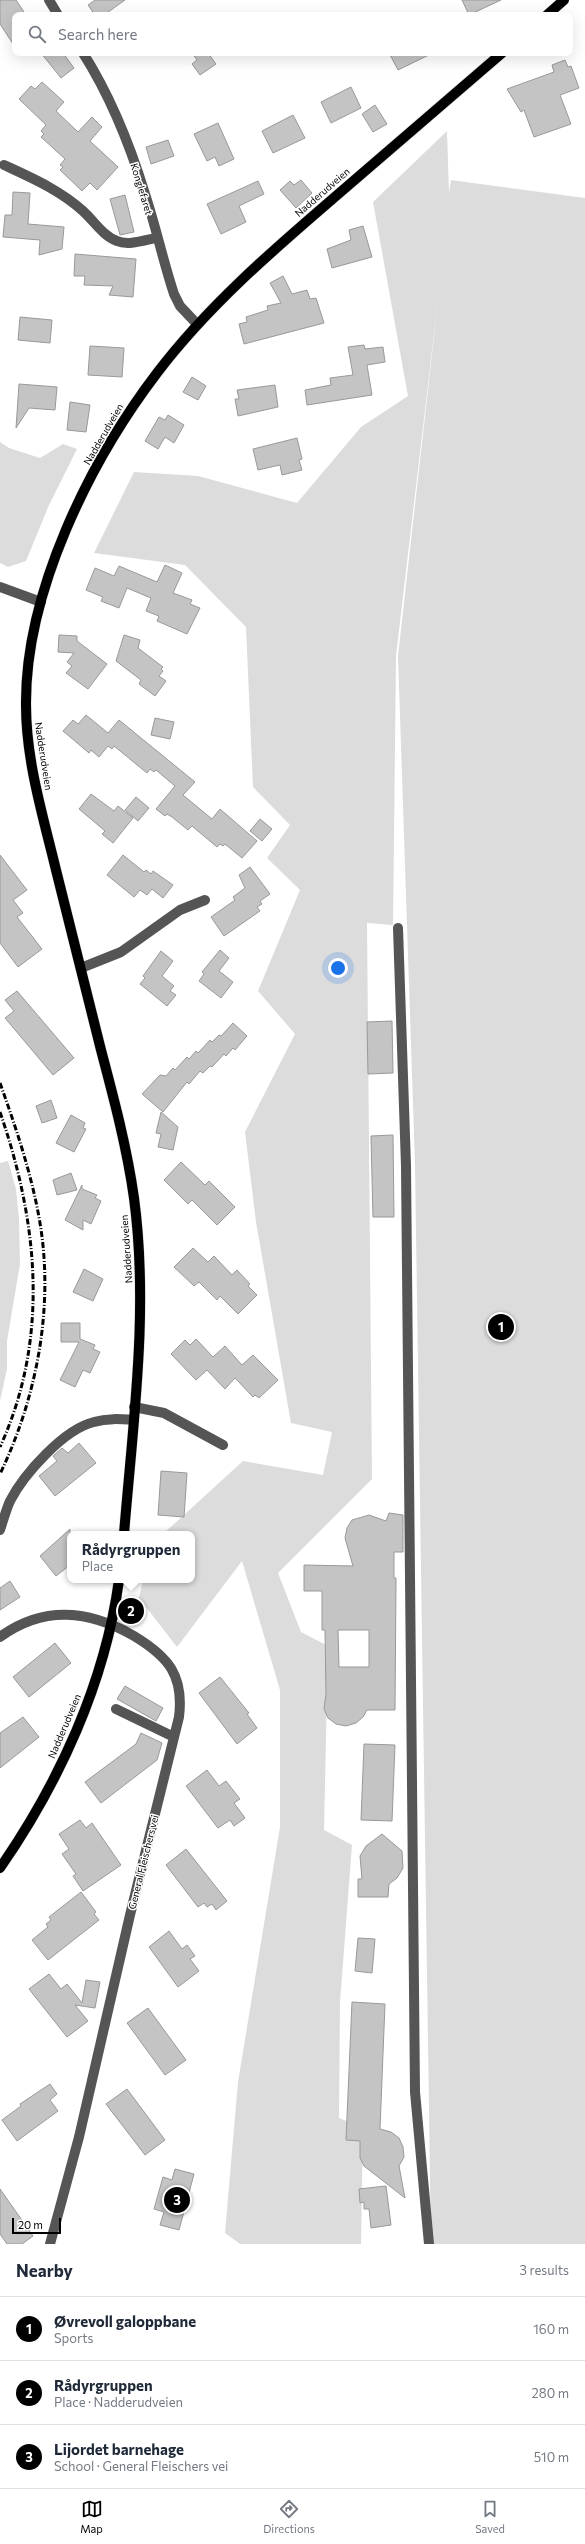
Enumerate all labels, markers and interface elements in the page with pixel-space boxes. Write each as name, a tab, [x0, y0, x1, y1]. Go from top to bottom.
search box	[12, 12, 573, 56]
icon: search	[26, 23, 48, 45]
text: Search here	[58, 25, 137, 43]
street label: Konglefaret	[128, 162, 156, 216]
street label: Nadderudveien	[292, 165, 352, 219]
street label: Nadderudveien	[81, 401, 125, 467]
street label: Nadderudveien	[33, 721, 55, 791]
your location	[328, 958, 348, 978]
street label: Nadderudveien	[118, 1214, 134, 1284]
pin: 1	[488, 1312, 514, 1342]
popup	[67, 1531, 195, 1583]
text: Rådyrgruppen	[82, 1540, 180, 1558]
text: Place	[82, 1558, 113, 1574]
pin: 2	[118, 1596, 144, 1626]
street label: Nadderudveien	[45, 1692, 83, 1760]
street label: General Fleischers vei	[125, 1814, 161, 1910]
pin: 3	[164, 2185, 190, 2215]
scale bar	[12, 2216, 61, 2235]
text: 20 m	[18, 2218, 43, 2231]
text: Nearby	[16, 2260, 73, 2281]
text: 3 results	[520, 2262, 569, 2278]
text: Øvrevoll galoppbane	[54, 2312, 196, 2330]
text: 1	[26, 2321, 32, 2337]
text: 160 m	[533, 2321, 569, 2337]
text: Sports	[54, 2330, 94, 2346]
text: Rådyrgruppen	[54, 2376, 153, 2394]
text: 2	[25, 2385, 33, 2401]
text: 280 m	[532, 2385, 569, 2401]
text: Place · Nadderudveien	[54, 2394, 183, 2410]
text: Lijordet barnehage	[54, 2440, 184, 2458]
text: 3	[25, 2449, 33, 2465]
text: 510 m	[534, 2449, 569, 2465]
text: School · General Fleischers vei	[54, 2458, 228, 2474]
tab: Map	[80, 2498, 103, 2535]
tab: Directions	[263, 2498, 315, 2535]
tab: Saved	[475, 2498, 505, 2535]

